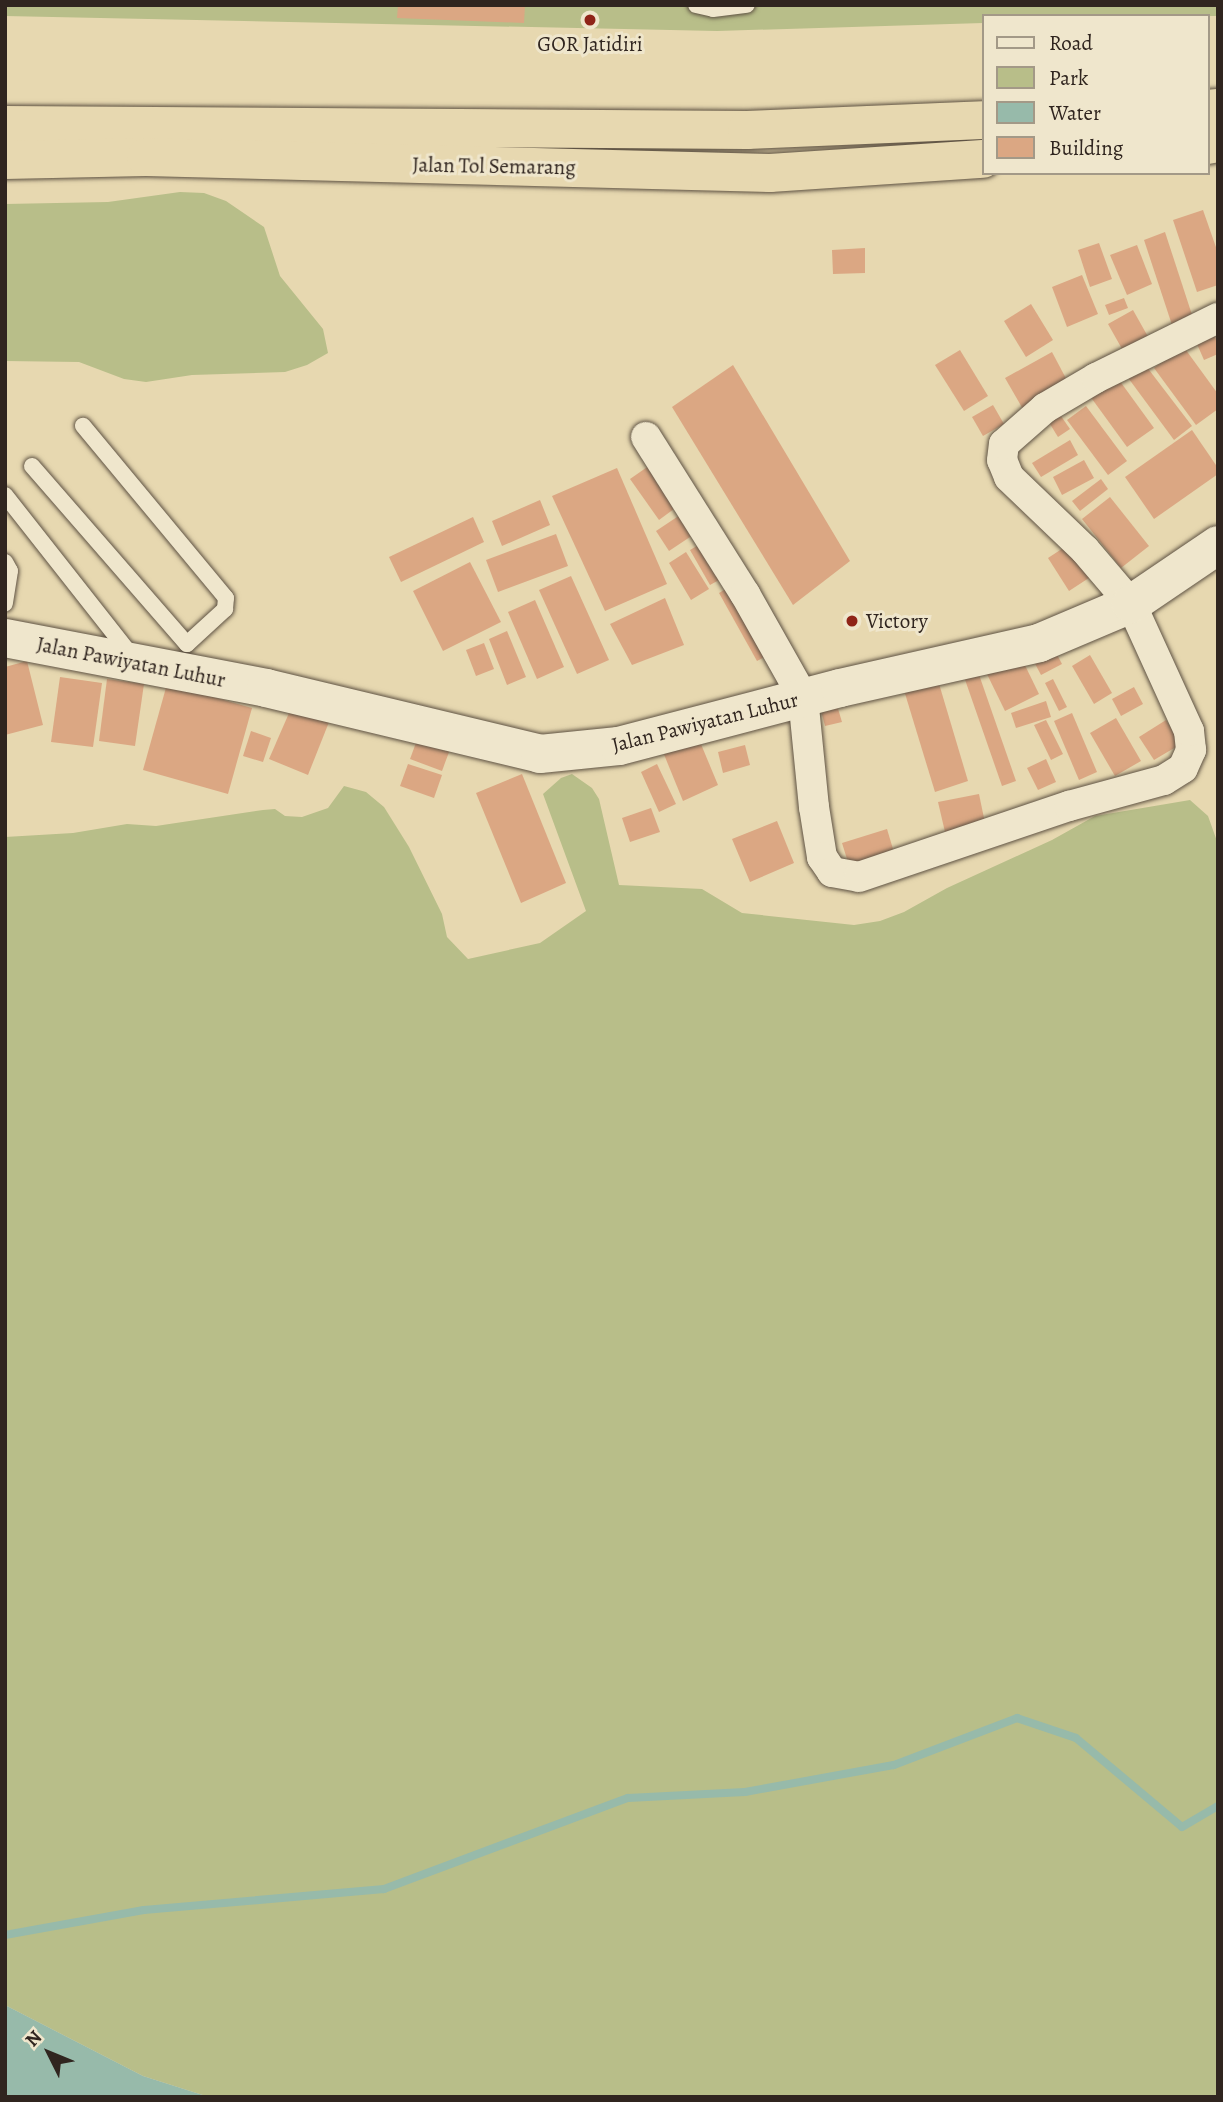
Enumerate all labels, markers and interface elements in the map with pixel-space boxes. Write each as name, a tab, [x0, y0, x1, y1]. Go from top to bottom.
marker: GOR Jatidiri	[582, 12, 598, 28]
legend	[982, 14, 1209, 175]
text: Road	[1049, 29, 1093, 57]
place label: GOR Jatidiri	[537, 31, 643, 57]
text: Park	[1049, 64, 1088, 92]
text: Water	[1049, 99, 1101, 127]
text: Building	[1049, 134, 1123, 162]
street label: Jalan Tol Semarang	[412, 152, 576, 180]
place label: Victory	[866, 608, 928, 634]
marker: Victory	[844, 613, 860, 629]
street label: Jalan Pawiyatan Luhur	[35, 631, 227, 693]
street label: Jalan Pawiyatan Luhur	[609, 687, 801, 757]
north arrow	[14, 2018, 84, 2088]
text: N	[19, 2025, 48, 2053]

